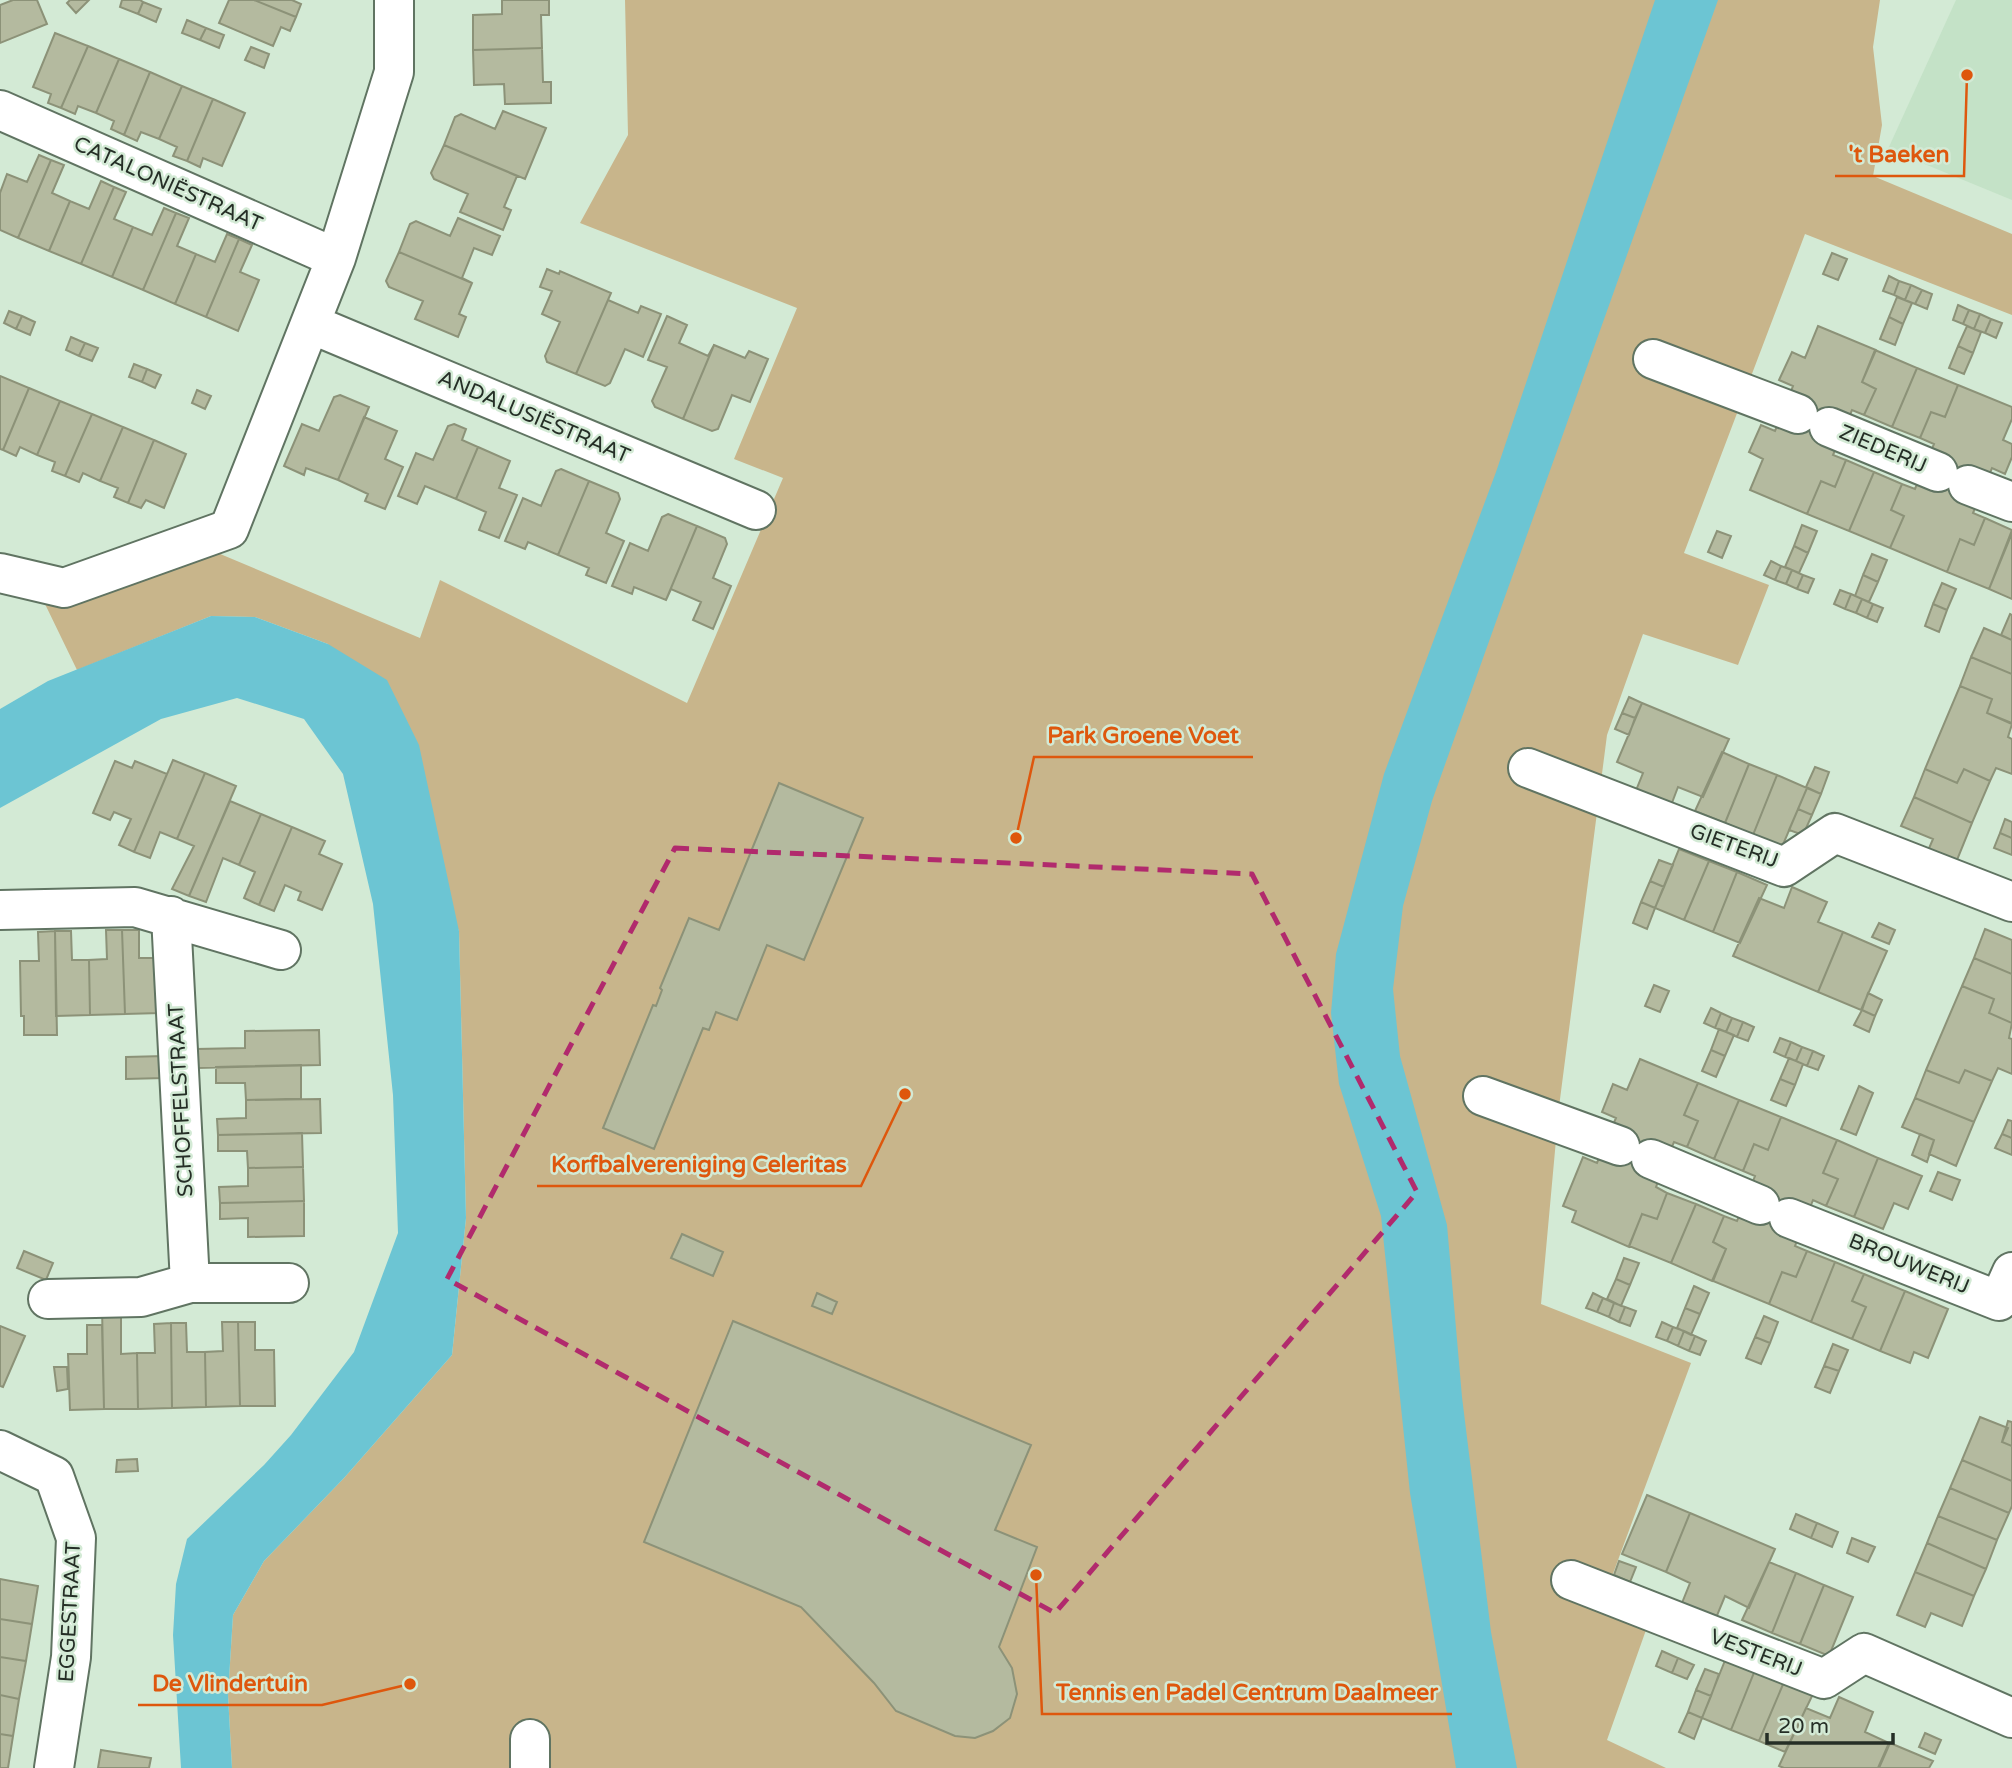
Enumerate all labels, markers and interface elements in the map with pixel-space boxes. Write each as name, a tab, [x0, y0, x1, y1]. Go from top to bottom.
street label: CATALONIËSTRAAT	[70, 131, 266, 237]
callout: 't Baeken	[1835, 132, 1964, 176]
text: 't Baeken	[1848, 141, 1950, 169]
street label: ANDALUSIËSTRAAT	[434, 365, 634, 469]
street label: ZIEDERIJ	[1835, 419, 1931, 479]
callout: Park Groene Voet	[1034, 713, 1253, 757]
text: Park Groene Voet	[1047, 722, 1239, 750]
street label: GIETERIJ	[1686, 818, 1782, 874]
street label: SCHOFFELSTRAAT	[163, 1002, 199, 1197]
callout: Korfbalvereniging Celeritas	[537, 1142, 861, 1186]
text: Korfbalvereniging Celeritas	[551, 1151, 847, 1179]
street label: BROUWERIJ	[1845, 1228, 1973, 1300]
street label: EGGESTRAAT	[54, 1541, 86, 1683]
street label: VESTERIJ	[1706, 1624, 1806, 1682]
callout: De Vlindertuin	[138, 1661, 322, 1705]
text: De Vlindertuin	[152, 1670, 308, 1698]
callout: Tennis en Padel Centrum Daalmeer	[1042, 1670, 1452, 1714]
text: Tennis en Padel Centrum Daalmeer	[1055, 1679, 1439, 1707]
scale bar	[1767, 1702, 1893, 1746]
text: 20 m	[1778, 1714, 1829, 1739]

